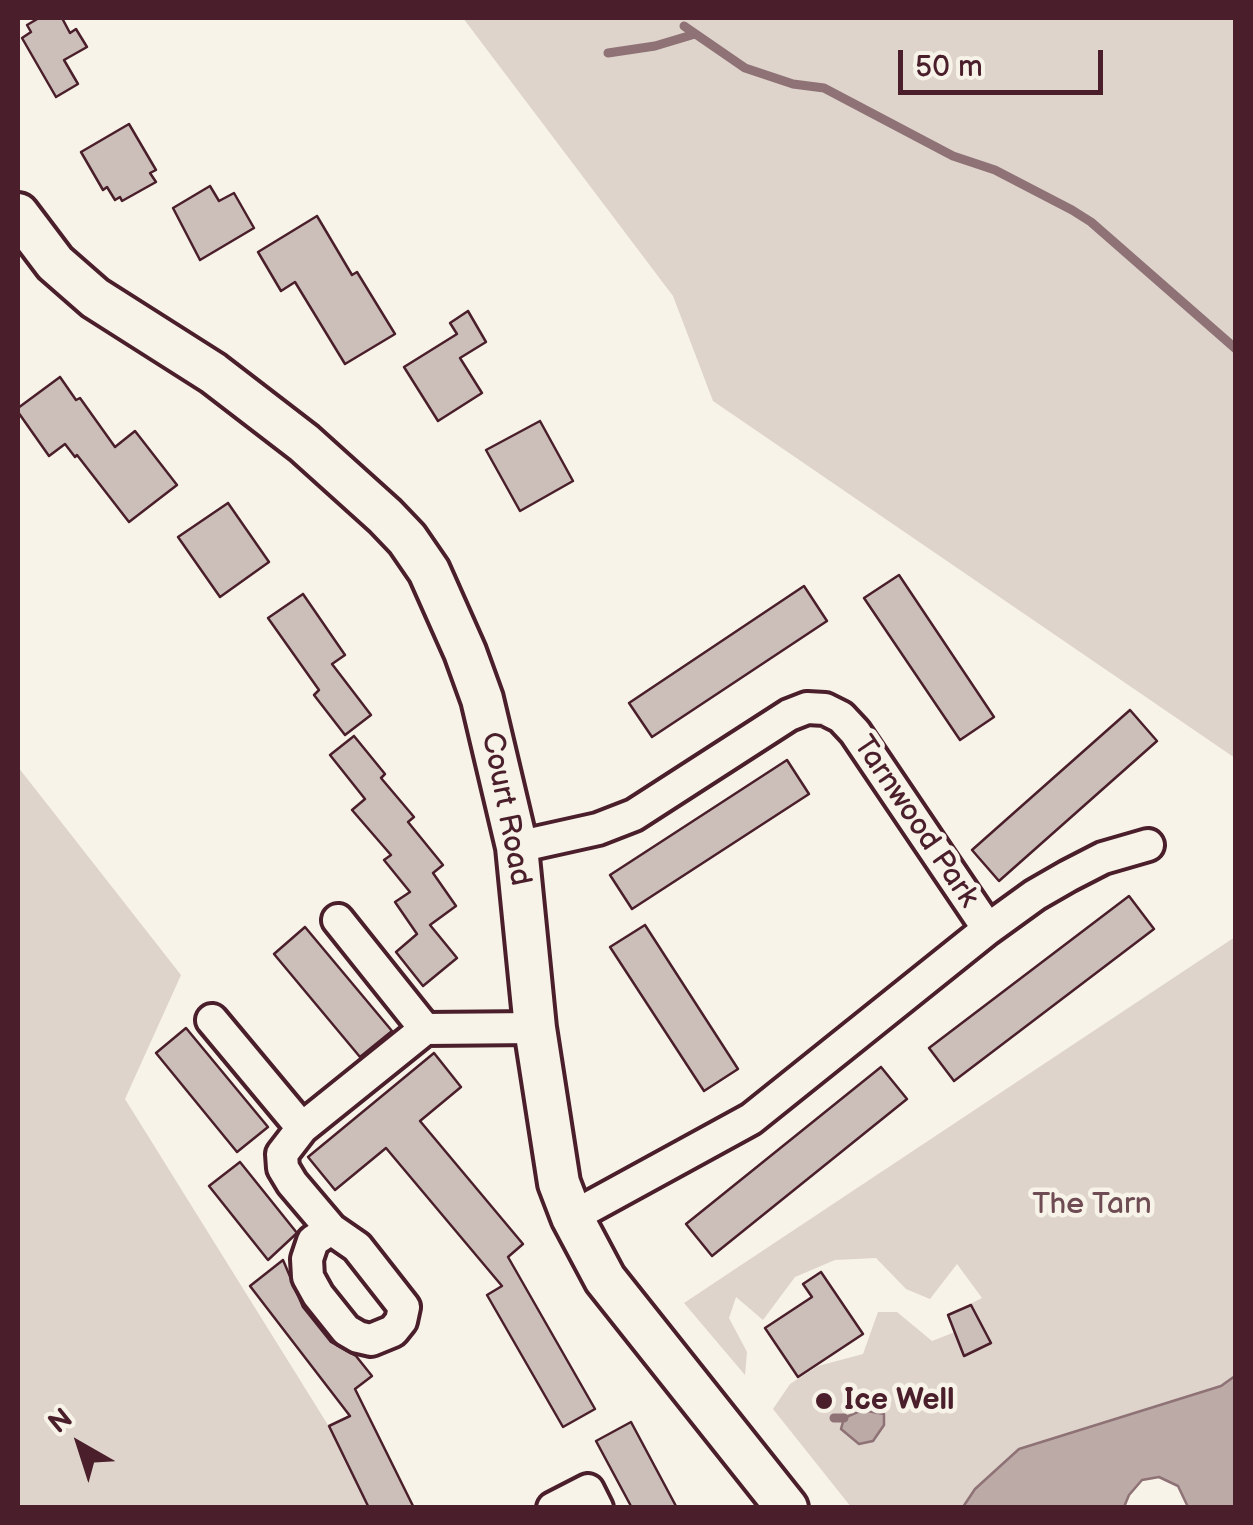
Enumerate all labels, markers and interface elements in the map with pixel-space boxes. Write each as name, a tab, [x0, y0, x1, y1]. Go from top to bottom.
scale bar	[903, 30, 1108, 92]
text: 50 m	[915, 49, 983, 85]
street label: Court Road	[472, 729, 538, 889]
street label: Tarnwood Park	[844, 730, 986, 914]
park label: The Tarn	[1032, 1187, 1152, 1223]
place label: Ice Well	[844, 1383, 954, 1419]
marker: Ice Well	[813, 1390, 835, 1412]
north arrow	[30, 1395, 130, 1495]
text: N	[42, 1402, 79, 1441]

